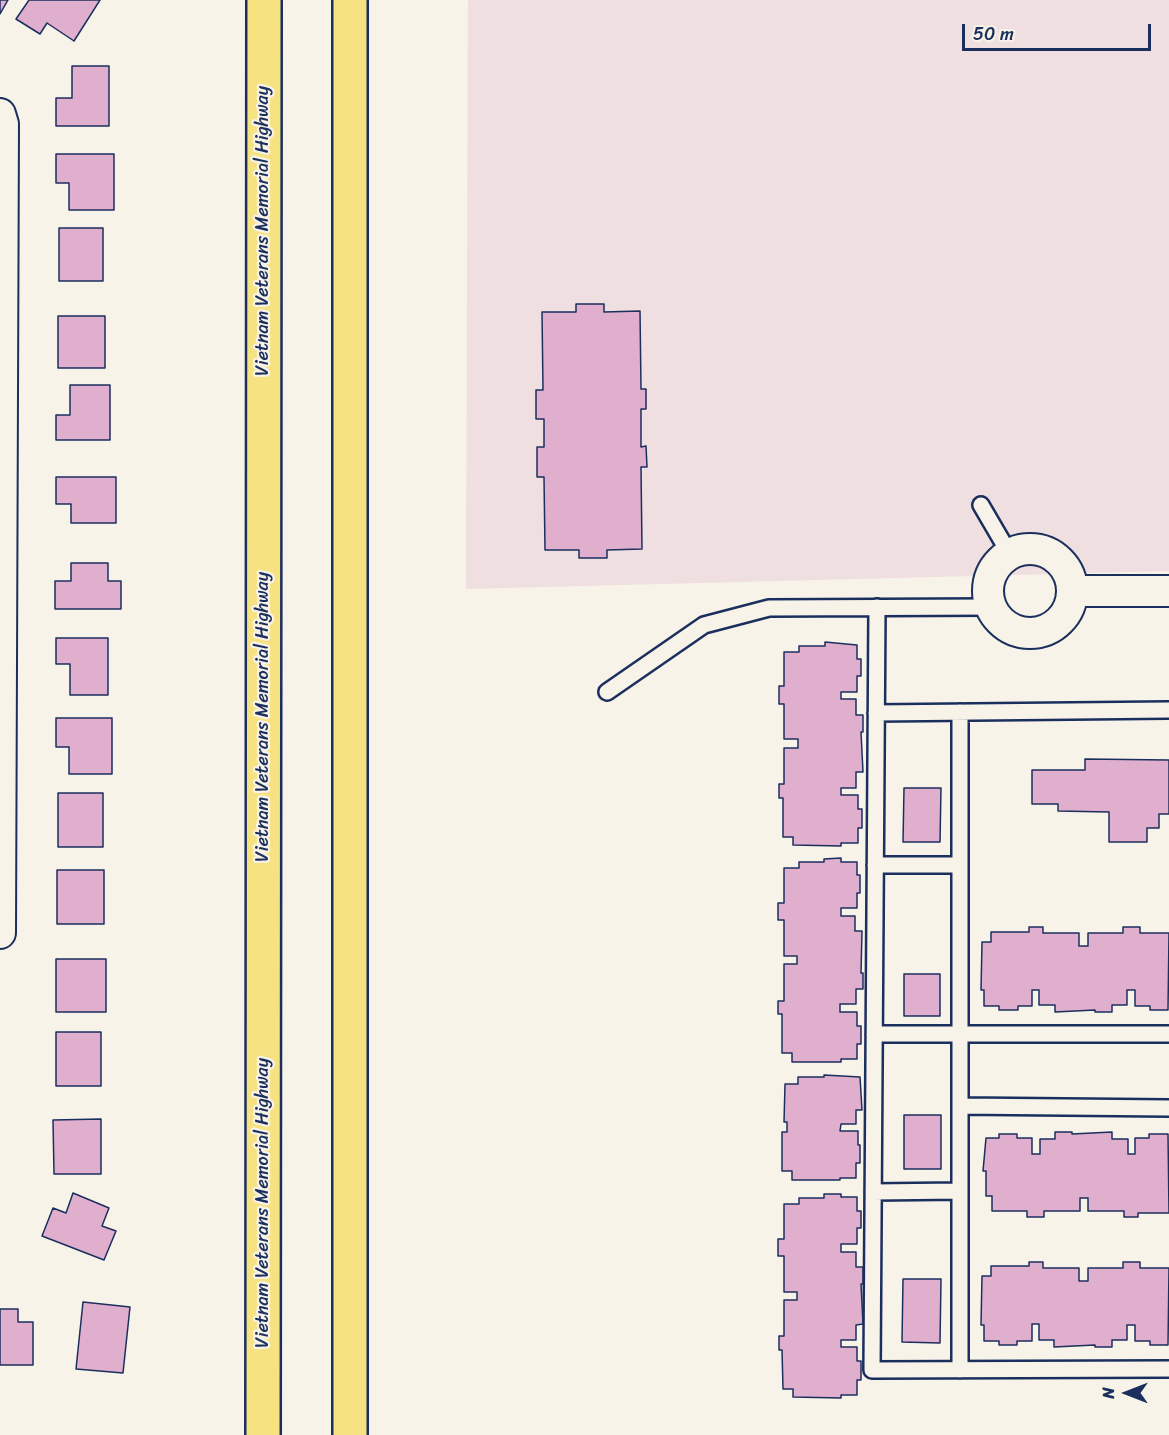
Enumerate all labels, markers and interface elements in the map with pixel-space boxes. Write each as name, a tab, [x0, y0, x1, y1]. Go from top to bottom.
scale bar	[965, 12, 1154, 50]
text: 50 m	[973, 18, 1014, 50]
street label: Vietnam Veterans Memorial Highway	[252, 86, 274, 376]
street label: Vietnam Veterans Memorial Highway	[252, 572, 274, 862]
street label: Vietnam Veterans Memorial Highway	[252, 1058, 274, 1348]
north arrow	[1097, 1363, 1157, 1423]
text: N	[1094, 1387, 1123, 1399]

